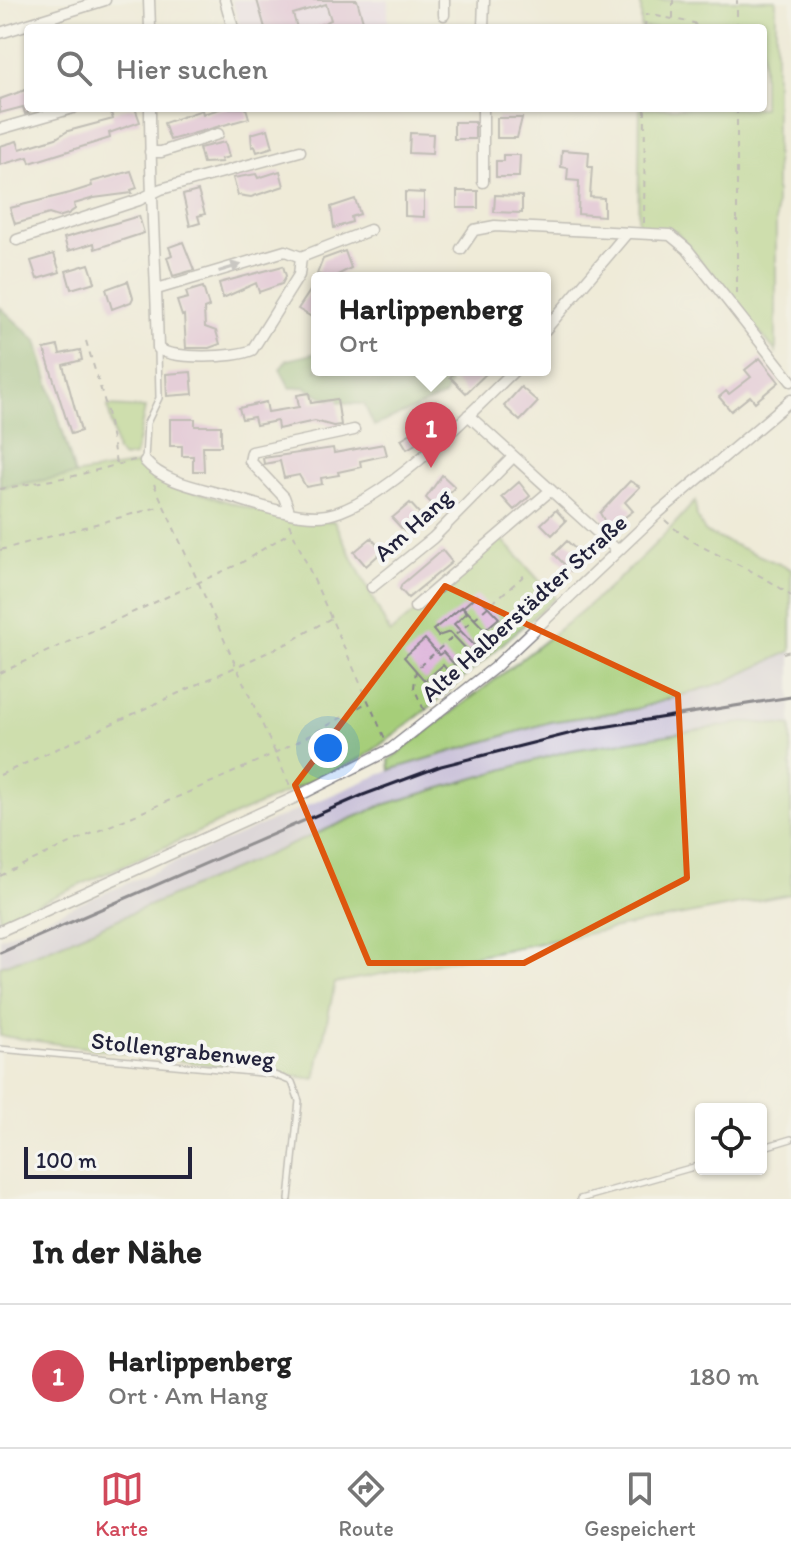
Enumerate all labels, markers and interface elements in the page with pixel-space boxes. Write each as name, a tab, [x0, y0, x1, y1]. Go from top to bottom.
search box	[24, 24, 767, 112]
icon: search	[52, 46, 96, 90]
text: Hier suchen	[116, 50, 268, 87]
one-way arrow	[218, 262, 242, 274]
popup	[311, 272, 551, 376]
text: Harlippenberg	[339, 290, 523, 327]
text: Ort	[339, 327, 378, 359]
pin: 1	[405, 402, 457, 468]
street label: Am Hang	[368, 482, 458, 567]
street label: Alte Halberstädter Straße	[415, 508, 633, 708]
your location	[308, 728, 348, 768]
street label: Stollengrabenweg	[90, 1025, 277, 1074]
map controls	[695, 1103, 767, 1175]
button: locate	[695, 1103, 767, 1175]
scale bar	[24, 1143, 192, 1179]
text: 100 m	[36, 1147, 97, 1174]
text: In der Nähe	[32, 1231, 202, 1272]
text: Harlippenberg	[108, 1342, 292, 1379]
text: 1	[52, 1360, 64, 1392]
text: 180 m	[689, 1360, 759, 1392]
text: Ort · Am Hang	[108, 1379, 268, 1411]
tab: Karte	[95, 1467, 148, 1542]
tab: Route	[339, 1467, 394, 1542]
tab: Gespeichert	[584, 1467, 696, 1542]

